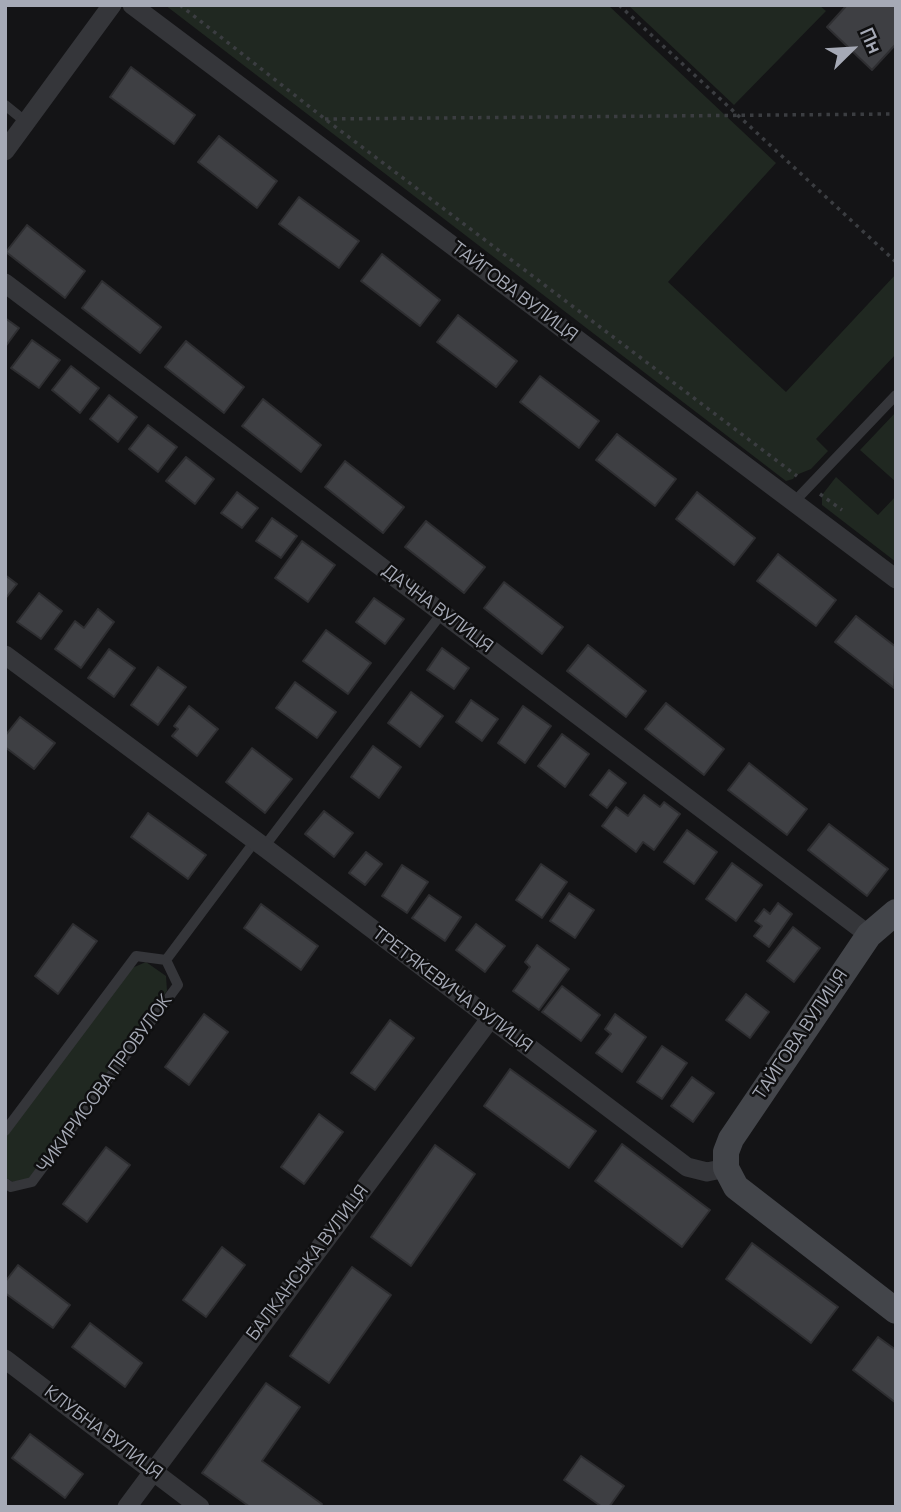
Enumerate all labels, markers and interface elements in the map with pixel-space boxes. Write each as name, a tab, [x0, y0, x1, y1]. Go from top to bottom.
north arrow	[817, 14, 887, 84]
text: Пн	[854, 23, 888, 57]
street label: ТАЙГОВА ВУЛИЦЯ	[447, 238, 581, 346]
street label: ДАЧНА ВУЛИЦЯ	[377, 560, 497, 658]
street label: ТРЕТЯКЕВИЧА ВУЛИЦЯ	[368, 923, 536, 1057]
street label: ТАЙГОВА ВУЛИЦЯ	[749, 966, 853, 1104]
street label: ЧИКИРИСОВА ПРОВУЛОК	[33, 991, 177, 1177]
street label: БАЛКАНСЬКА ВУЛИЦЯ	[243, 1181, 373, 1345]
street label: КЛУБНА ВУЛИЦЯ	[40, 1382, 166, 1484]

